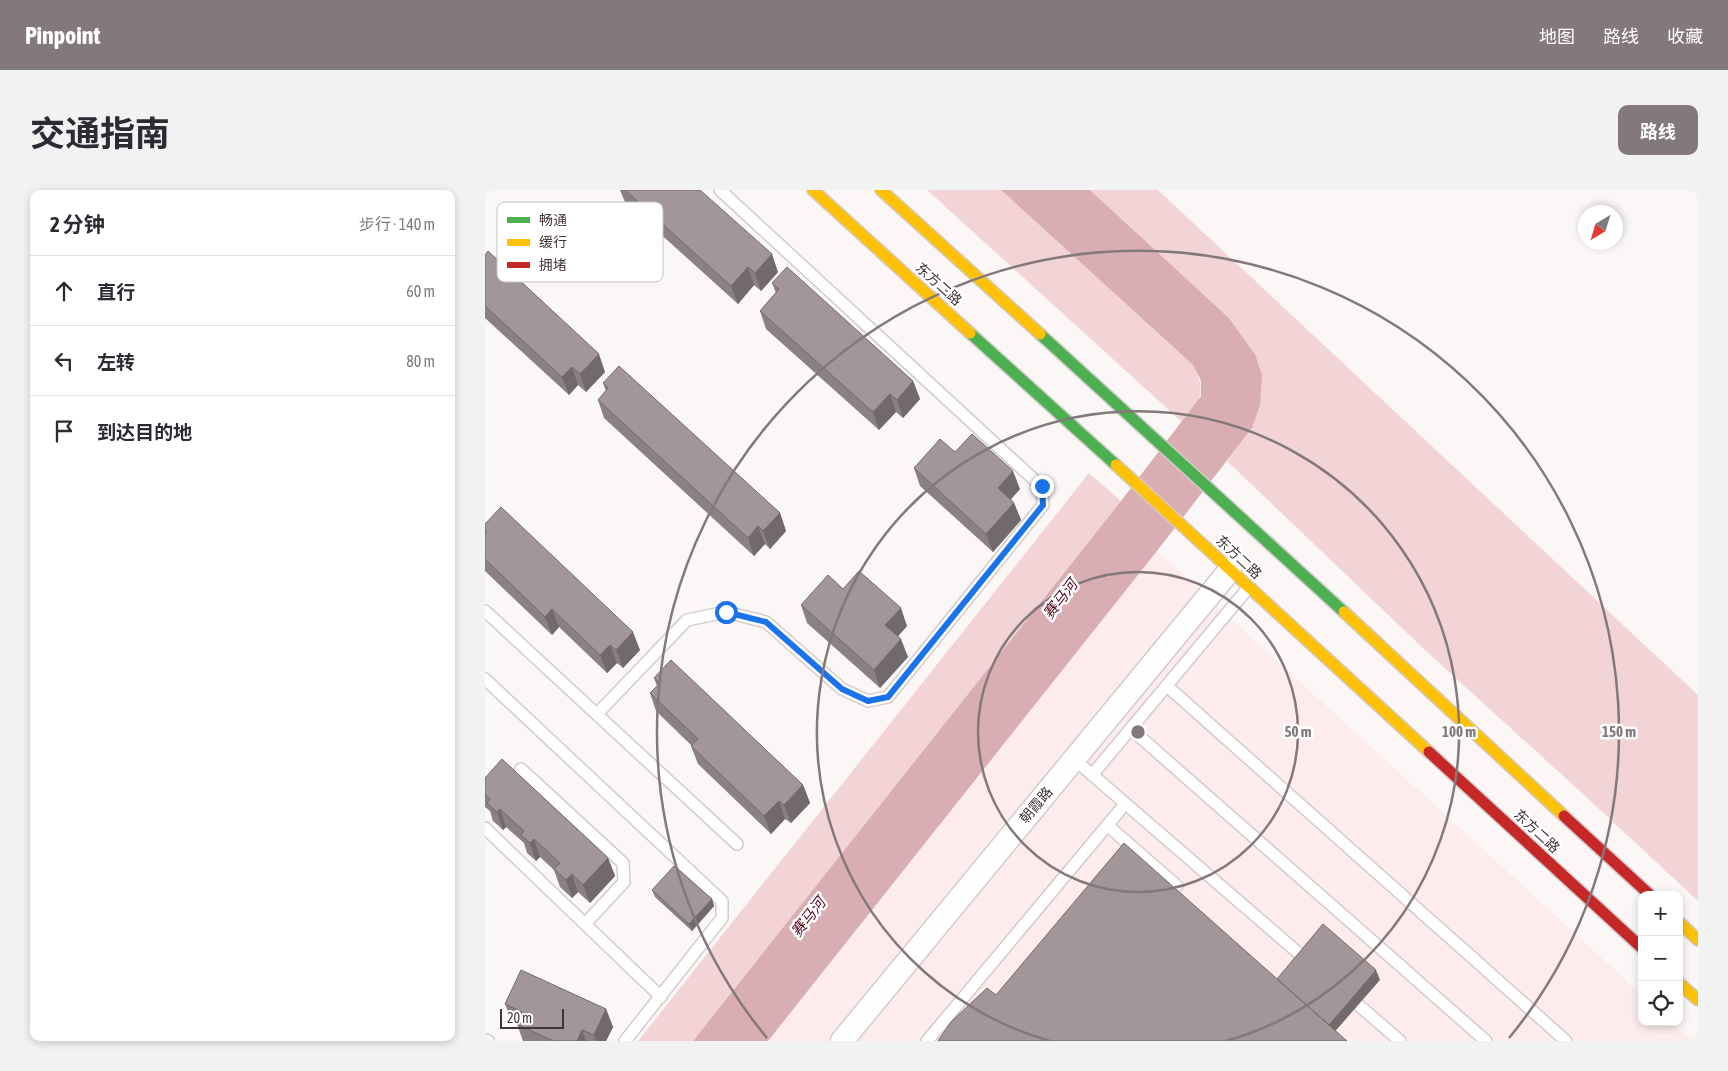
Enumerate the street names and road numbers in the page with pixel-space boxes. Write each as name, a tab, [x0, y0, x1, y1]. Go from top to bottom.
street label: 东方二路	[913, 259, 965, 309]
street label: 东方二路	[1213, 532, 1265, 582]
street label: 朝霞路	[1016, 784, 1056, 826]
street label: 东方二路	[1511, 806, 1563, 856]

